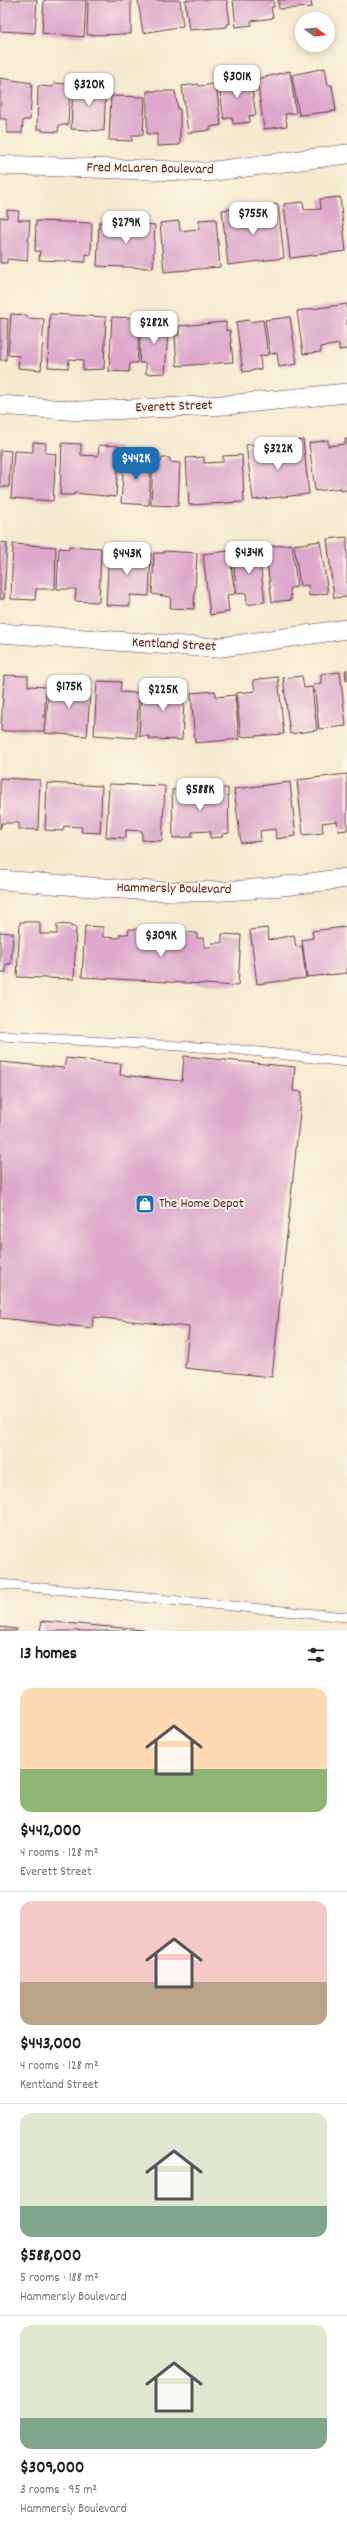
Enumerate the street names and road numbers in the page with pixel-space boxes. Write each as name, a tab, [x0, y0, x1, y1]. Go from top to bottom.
street label: Fred McLaren Boulevard	[86, 158, 214, 180]
street label: Everett Street	[135, 396, 213, 418]
street label: Kentland Street	[131, 633, 217, 657]
street label: Hammersly Boulevard	[116, 878, 232, 900]

